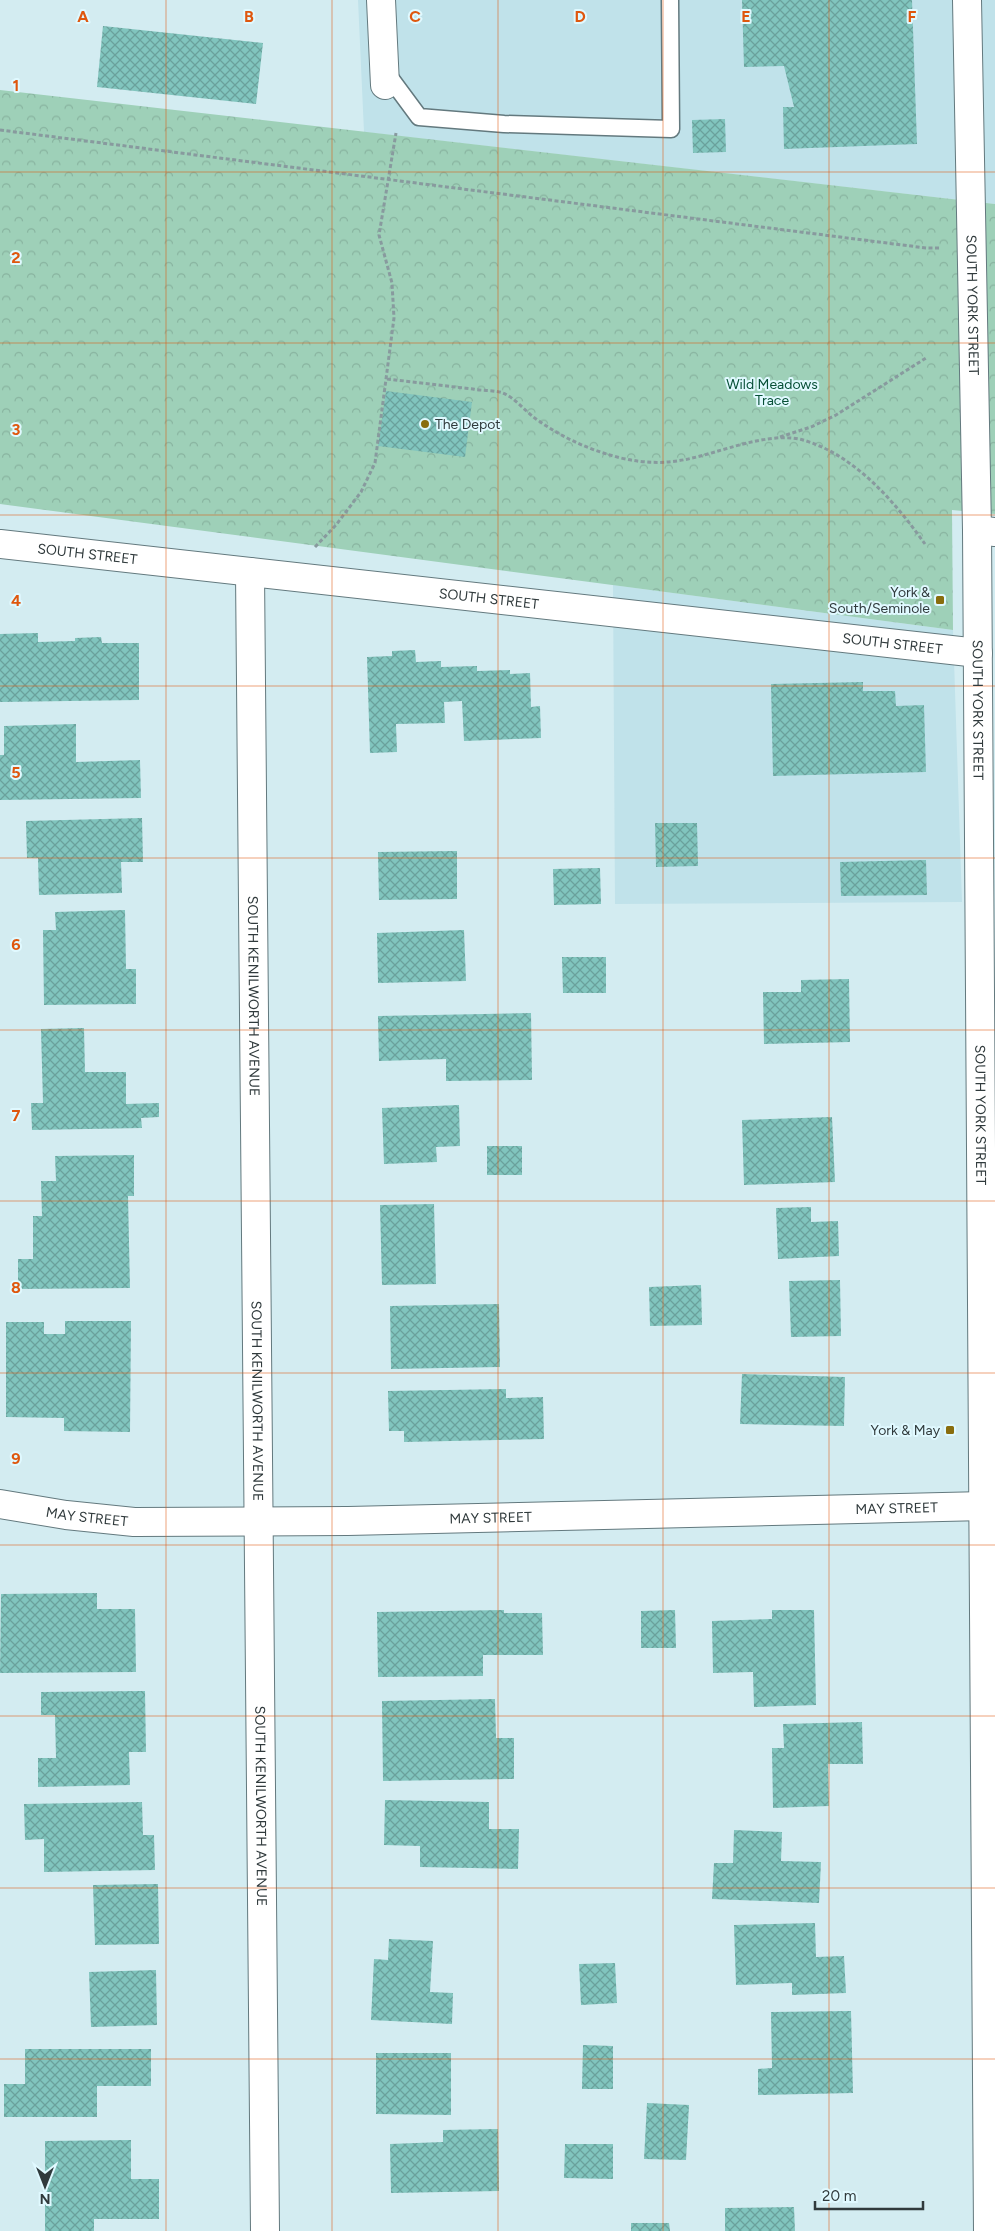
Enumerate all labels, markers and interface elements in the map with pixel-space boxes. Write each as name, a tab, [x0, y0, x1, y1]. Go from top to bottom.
text: A	[77, 7, 89, 26]
text: B	[244, 7, 254, 26]
text: C	[409, 7, 421, 26]
text: D	[574, 7, 586, 26]
text: E	[741, 7, 751, 26]
text: F	[908, 7, 917, 26]
text: 1	[13, 76, 19, 95]
street label: SOUTH YORK STREET	[962, 235, 982, 376]
text: 2	[11, 248, 21, 267]
park label: Wild Meadows Trace	[726, 376, 818, 409]
place label: The Depot	[435, 416, 501, 433]
marker: The Depot	[419, 418, 431, 430]
text: 3	[12, 420, 21, 439]
street label: SOUTH STREET	[37, 540, 139, 568]
place label: York & South/Seminole	[829, 584, 930, 617]
street label: SOUTH STREET	[438, 585, 540, 613]
text: 4	[11, 591, 21, 610]
marker: York & South/Seminole	[934, 594, 946, 606]
street label: SOUTH STREET	[842, 630, 944, 658]
street label: SOUTH YORK STREET	[969, 640, 987, 780]
text: 5	[11, 763, 21, 782]
street label: SOUTH KENILWORTH AVENUE	[244, 896, 263, 1096]
text: 6	[11, 935, 21, 954]
street label: SOUTH YORK STREET	[971, 1045, 989, 1185]
text: 7	[12, 1106, 21, 1125]
text: 8	[11, 1278, 21, 1297]
street label: SOUTH KENILWORTH AVENUE	[248, 1301, 266, 1501]
place label: York & May	[871, 1422, 941, 1439]
marker: York & May	[944, 1424, 956, 1436]
text: 9	[11, 1449, 21, 1468]
street label: MAY STREET	[855, 1499, 938, 1518]
street label: MAY STREET	[45, 1504, 129, 1530]
street label: MAY STREET	[449, 1509, 532, 1528]
street label: SOUTH KENILWORTH AVENUE	[251, 1706, 270, 1906]
north arrow	[20, 2161, 70, 2211]
scale bar	[815, 2178, 922, 2210]
text: 20 m	[822, 2187, 856, 2205]
text: N	[40, 2190, 50, 2207]

